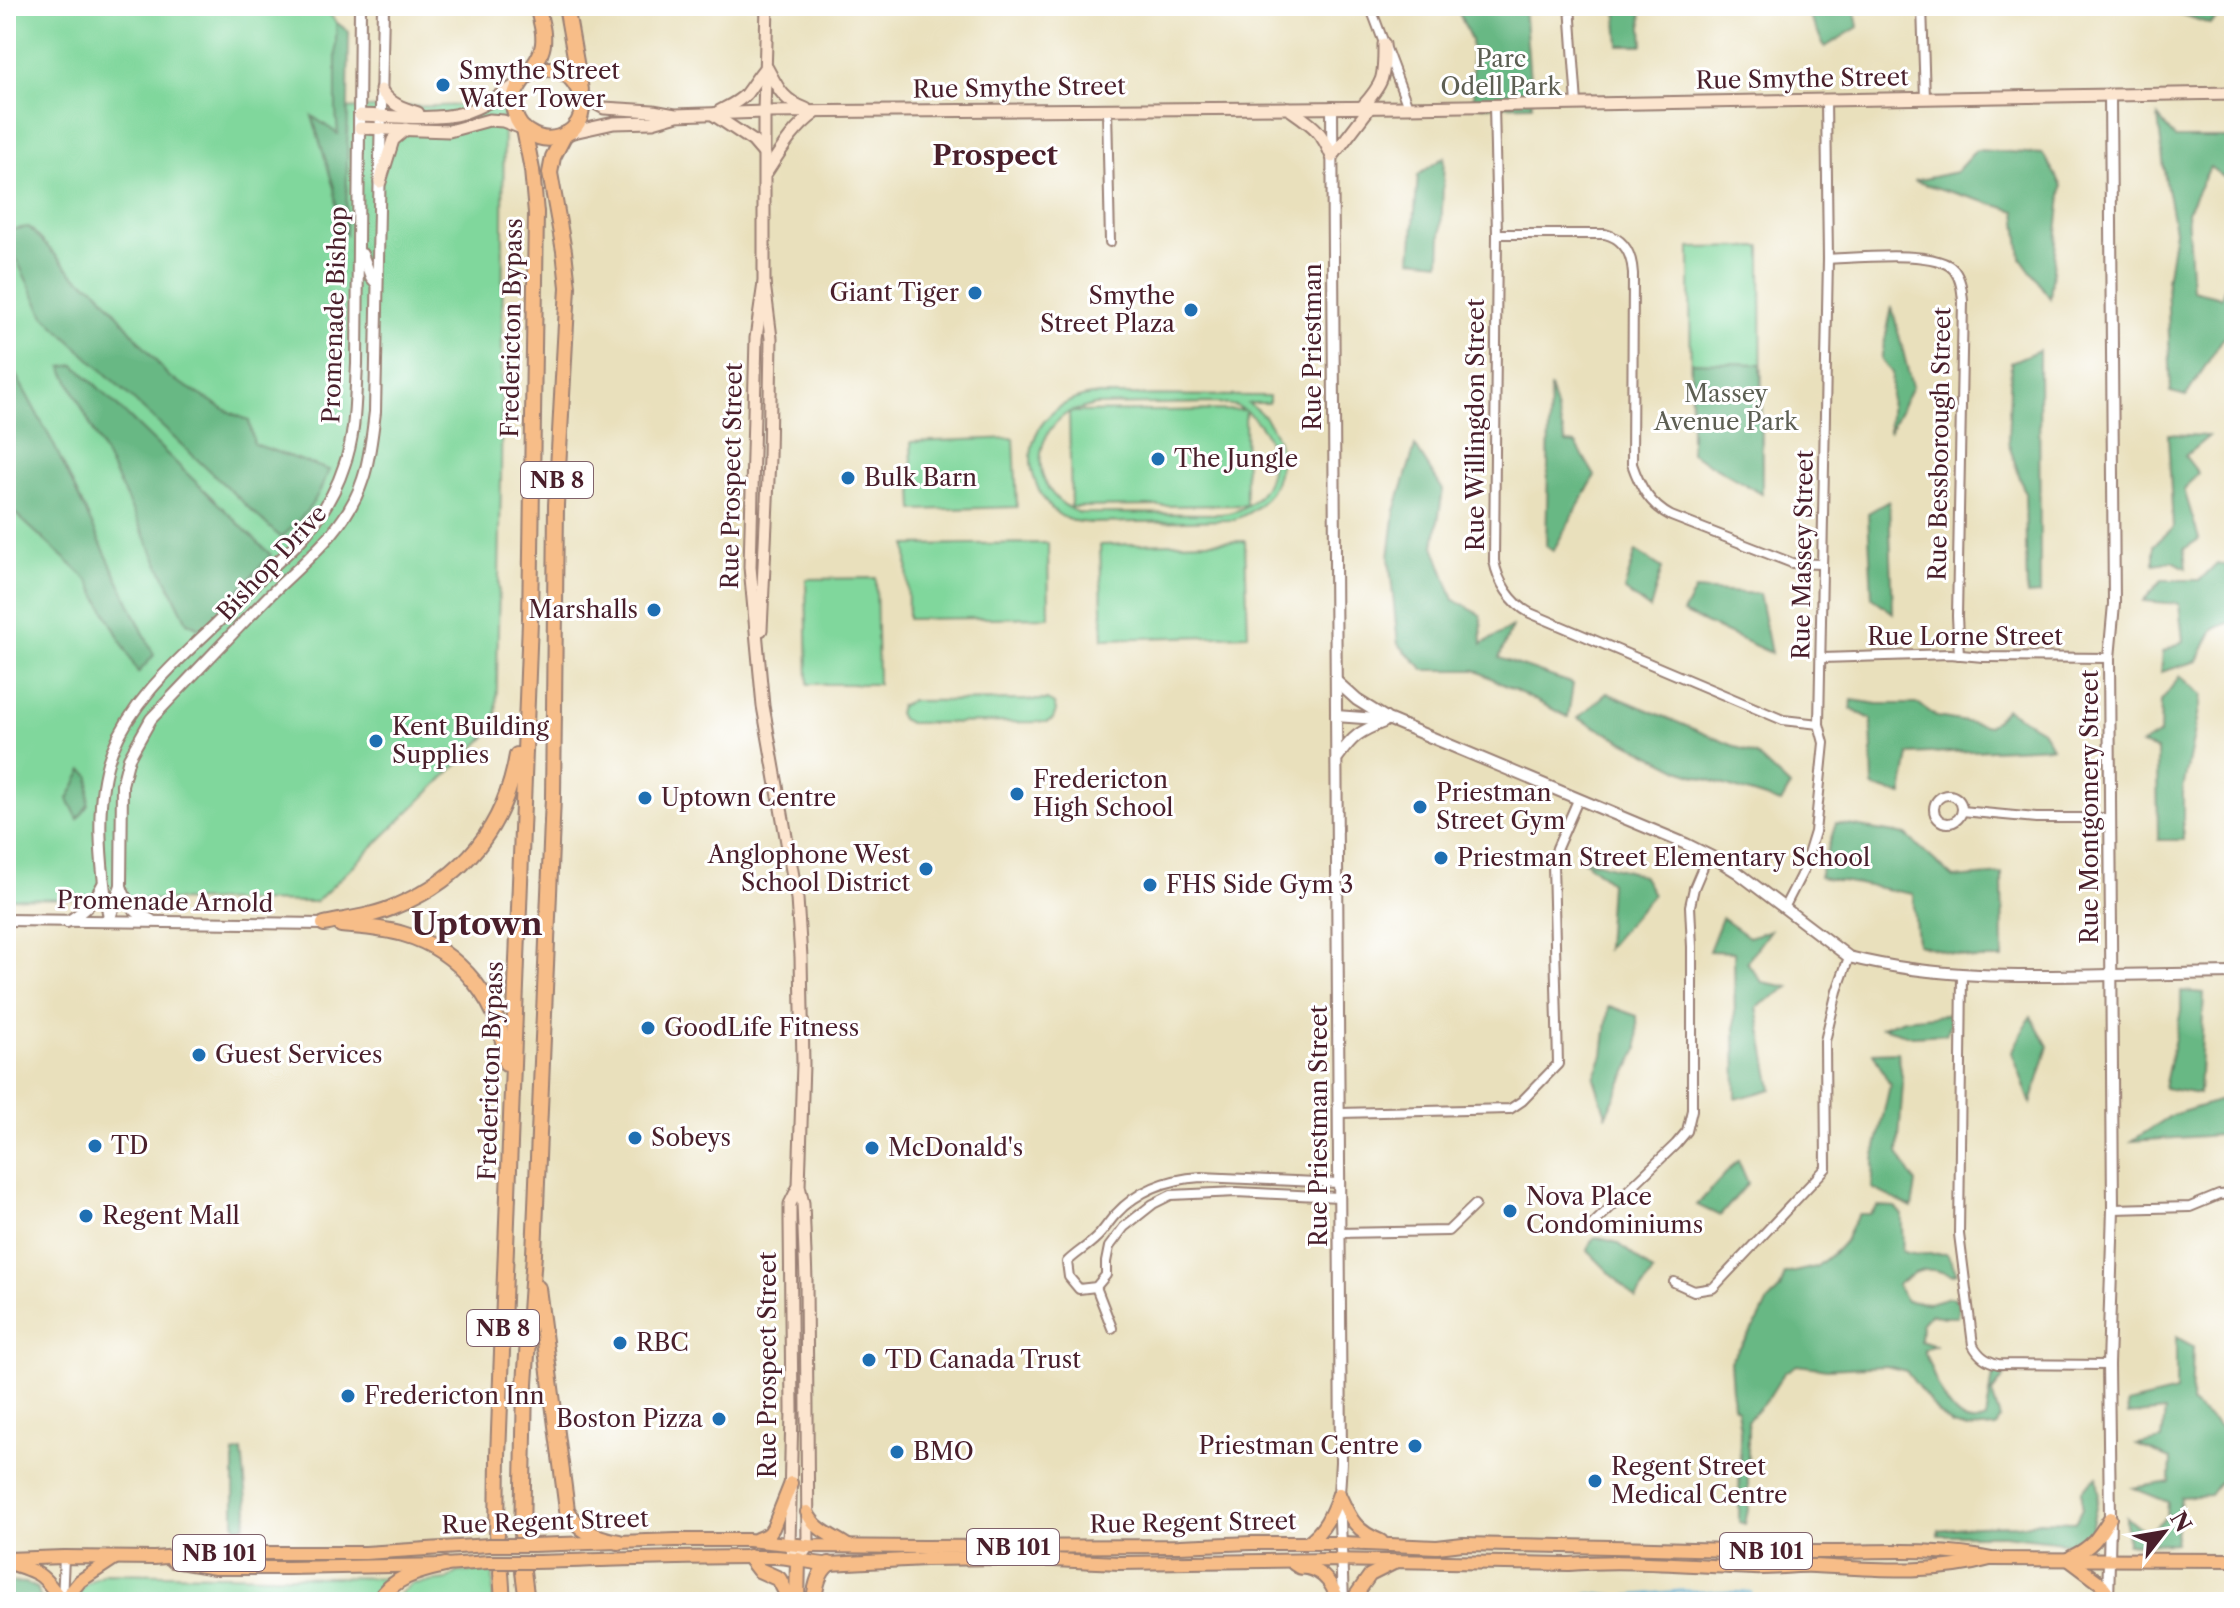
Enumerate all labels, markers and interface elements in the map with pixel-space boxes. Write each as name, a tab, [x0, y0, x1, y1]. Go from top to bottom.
park label: Parc Odell Park	[1441, 44, 1563, 101]
place label: Smythe Street Water Tower	[458, 56, 620, 113]
street label: Rue Smythe Street	[1695, 62, 1909, 95]
street label: Rue Smythe Street	[912, 71, 1126, 104]
marker: Smythe Street Water Tower	[434, 76, 452, 94]
district label: Prospect	[932, 138, 1059, 172]
street label: Promenade Bishop	[316, 206, 353, 424]
street label: Fredericton Bypass	[495, 218, 528, 438]
street label: Rue Priestman	[1298, 263, 1327, 431]
place label: Giant Tiger	[829, 278, 959, 307]
place label: Smythe Street Plaza	[1040, 281, 1175, 338]
marker: Giant Tiger	[966, 284, 984, 302]
street label: Rue Willingdon Street	[1461, 298, 1490, 551]
marker: Smythe Street Plaza	[1182, 301, 1200, 319]
street label: Rue Bessborough Street	[1923, 306, 1956, 581]
street label: Rue Prospect Street	[715, 362, 748, 590]
park label: Massey Avenue Park	[1653, 379, 1799, 436]
place label: The Jungle	[1174, 444, 1298, 473]
street label: Rue Massey Street	[1786, 449, 1819, 660]
marker: The Jungle	[1149, 450, 1167, 468]
road number: NB 8	[521, 462, 593, 498]
place label: Bulk Barn	[864, 463, 977, 492]
marker: Bulk Barn	[839, 469, 857, 487]
street label: Bishop Drive	[211, 499, 333, 627]
place label: Marshalls	[528, 595, 638, 624]
marker: Marshalls	[645, 601, 663, 619]
street label: Rue Lorne Street	[1867, 622, 2063, 651]
street label: Rue Montgomery Street	[2075, 669, 2104, 944]
place label: Kent Building Supplies	[392, 712, 549, 769]
marker: Kent Building Supplies	[367, 732, 385, 750]
place label: Fredericton High School	[1033, 765, 1174, 822]
place label: Priestman Street Gym	[1436, 778, 1565, 835]
place label: Uptown Centre	[661, 783, 836, 812]
marker: Fredericton High School	[1008, 785, 1026, 803]
marker: Uptown Centre	[636, 789, 654, 807]
marker: Priestman Street Gym	[1411, 798, 1429, 816]
place label: Anglophone West School District	[707, 840, 911, 897]
place label: Priestman Street Elementary School	[1457, 843, 1870, 872]
marker: Priestman Street Elementary School	[1432, 849, 1450, 867]
marker: Anglophone West School District	[917, 860, 935, 878]
place label: FHS Side Gym 3	[1166, 870, 1354, 899]
marker: FHS Side Gym 3	[1141, 876, 1159, 894]
street label: Promenade Arnold	[56, 885, 274, 918]
district label: Uptown	[411, 904, 543, 943]
street label: Fredericton Bypass	[472, 961, 509, 1181]
street label: Rue Priestman Street	[1304, 1004, 1333, 1247]
place label: GoodLife Fitness	[664, 1013, 859, 1042]
marker: GoodLife Fitness	[639, 1019, 657, 1037]
place label: Guest Services	[215, 1040, 382, 1069]
marker: Guest Services	[190, 1046, 208, 1064]
place label: Sobeys	[651, 1123, 731, 1152]
marker: Sobeys	[626, 1129, 644, 1147]
place label: TD	[111, 1131, 148, 1160]
place label: McDonald's	[888, 1133, 1023, 1162]
marker: TD	[86, 1137, 104, 1155]
marker: McDonald's	[863, 1139, 881, 1157]
place label: Nova Place Condominiums	[1526, 1182, 1703, 1239]
place label: Regent Mall	[102, 1201, 240, 1230]
marker: Nova Place Condominiums	[1501, 1202, 1519, 1220]
marker: Regent Mall	[77, 1207, 95, 1225]
street label: Rue Prospect Street	[753, 1251, 782, 1478]
road number: NB 8	[467, 1310, 539, 1346]
place label: RBC	[636, 1328, 689, 1357]
marker: RBC	[611, 1334, 629, 1352]
place label: TD Canada Trust	[885, 1345, 1081, 1374]
marker: TD Canada Trust	[860, 1351, 878, 1369]
place label: Fredericton Inn	[364, 1381, 545, 1410]
marker: Fredericton Inn	[339, 1387, 357, 1405]
place label: Boston Pizza	[556, 1404, 703, 1433]
marker: Boston Pizza	[710, 1410, 728, 1428]
place label: Priestman Centre	[1198, 1431, 1399, 1460]
place label: BMO	[913, 1437, 974, 1466]
marker: Priestman Centre	[1406, 1437, 1424, 1455]
marker: BMO	[888, 1443, 906, 1461]
place label: Regent Street Medical Centre	[1611, 1452, 1788, 1509]
marker: Regent Street Medical Centre	[1586, 1472, 1604, 1490]
north arrow	[2124, 1492, 2204, 1572]
street label: Rue Regent Street	[441, 1503, 649, 1540]
street label: Rue Regent Street	[1089, 1506, 1297, 1539]
text: N	[2164, 1507, 2197, 1537]
road number: NB 101	[967, 1529, 1059, 1565]
road number: NB 101	[1720, 1533, 1812, 1569]
road number: NB 101	[173, 1535, 265, 1571]

